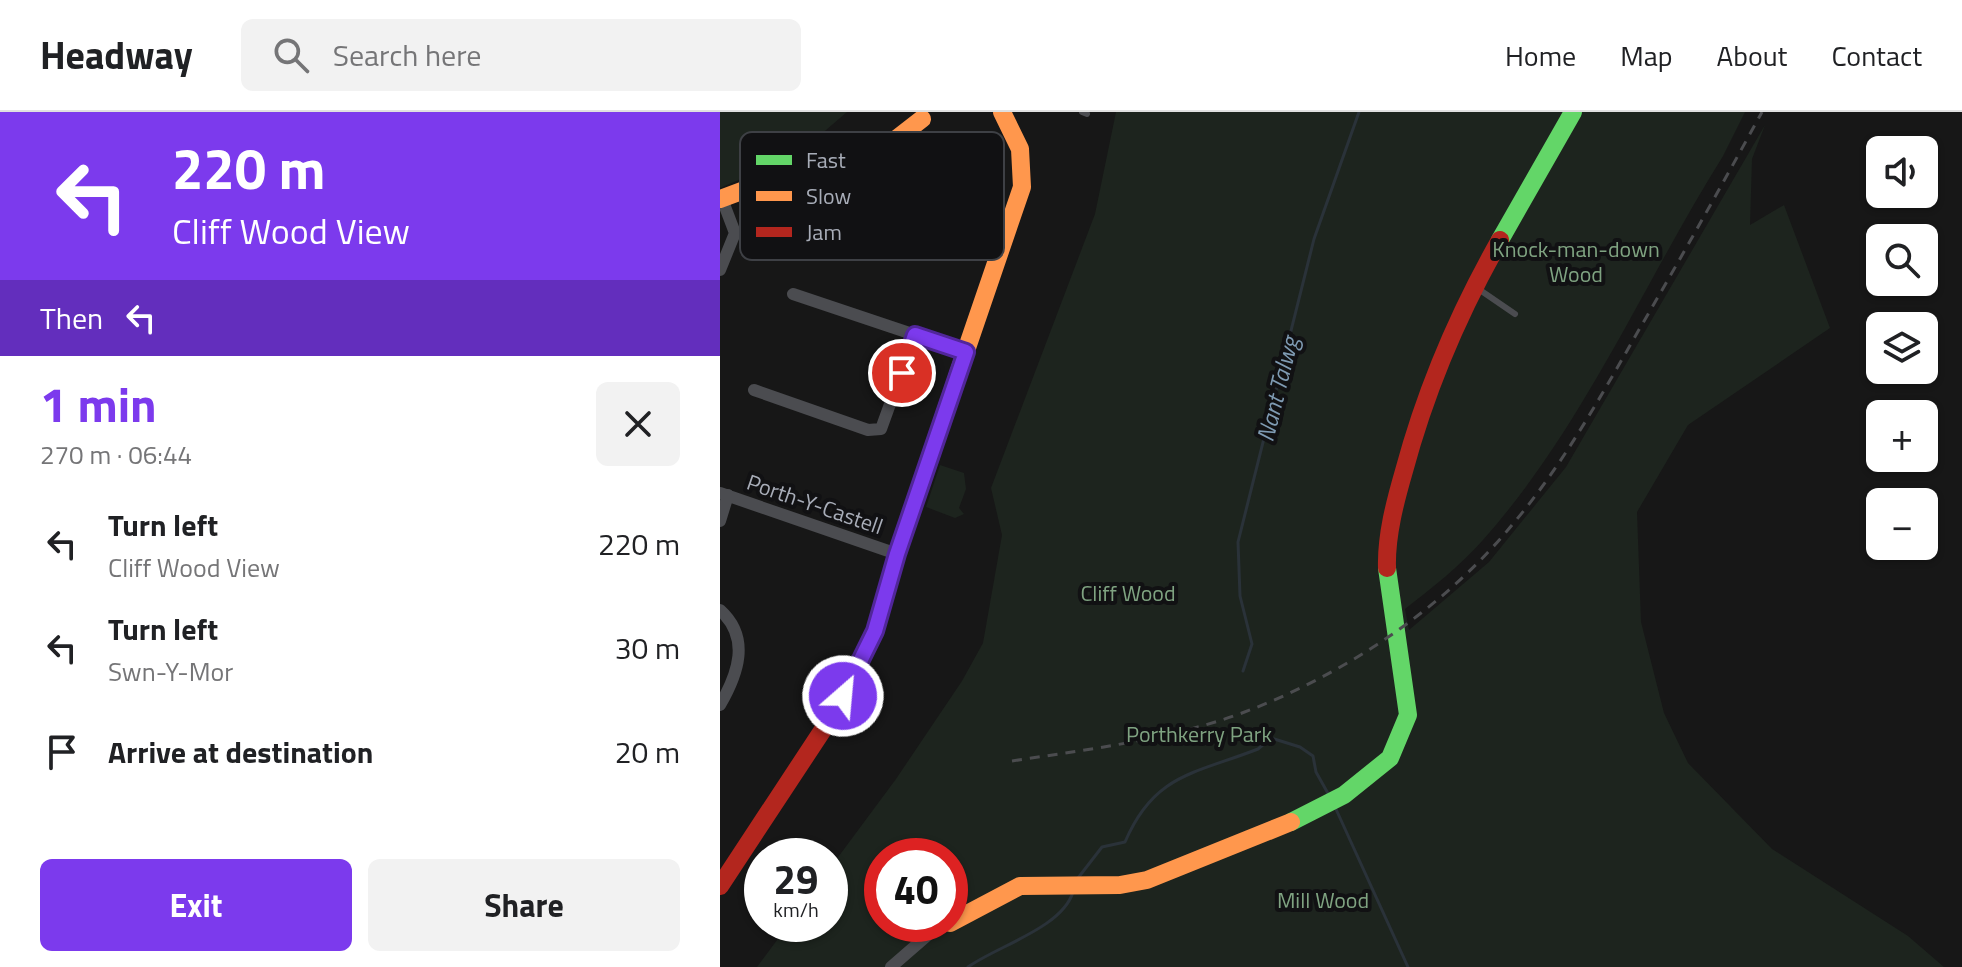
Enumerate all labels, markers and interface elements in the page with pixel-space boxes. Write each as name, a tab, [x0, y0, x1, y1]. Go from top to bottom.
search box	[241, 19, 801, 91]
text: Headway	[40, 26, 193, 84]
text: Search here	[333, 32, 481, 78]
icon: search	[269, 33, 313, 77]
text: Home	[1505, 34, 1576, 77]
text: Map	[1620, 34, 1673, 77]
text: About	[1717, 34, 1787, 77]
text: Contact	[1831, 34, 1922, 77]
text: 220 m	[172, 126, 325, 211]
legend	[740, 132, 1004, 260]
map controls	[1866, 136, 1938, 560]
button: sound	[1866, 136, 1938, 208]
text: Fast	[806, 143, 846, 177]
icon: left	[40, 144, 144, 248]
text: Slow	[806, 179, 852, 213]
text: Cliff Wood View	[172, 203, 410, 258]
text: Jam	[806, 215, 842, 249]
button: search	[1866, 224, 1938, 296]
park label: Knock-man-down Wood	[1492, 232, 1660, 291]
text: Then	[40, 295, 103, 341]
icon: left	[119, 296, 163, 340]
button: layers	[1866, 312, 1938, 384]
water label: Nant Talwg	[1247, 330, 1308, 445]
pin	[868, 339, 936, 407]
icon: arrive	[880, 351, 924, 395]
text: 1 min	[40, 368, 157, 441]
button: close	[596, 382, 680, 466]
button: +	[1866, 400, 1938, 472]
text: 270 m · 06:44	[40, 435, 192, 474]
street label: Porth-Y-Castell	[742, 465, 888, 543]
button: −	[1866, 488, 1938, 560]
text: Turn left	[108, 502, 218, 548]
text: 220 m	[598, 521, 680, 567]
icon: left	[40, 522, 84, 566]
text: Cliff Wood View	[108, 548, 280, 587]
park label: Cliff Wood	[1080, 576, 1176, 610]
text: Turn left	[108, 606, 218, 652]
text: 30 m	[615, 625, 680, 671]
icon: left	[40, 626, 84, 670]
text: Swn-Y-Mor	[108, 652, 233, 691]
position arrow	[801, 654, 885, 738]
park label: Porthkerry Park	[1126, 717, 1272, 751]
text: Arrive at destination	[108, 729, 373, 775]
text: 20 m	[615, 729, 680, 775]
icon: arrive	[40, 730, 84, 774]
speed limit sign: 40	[864, 838, 968, 942]
text: 29	[774, 849, 818, 910]
button: Exit	[40, 859, 352, 951]
button: Share	[368, 859, 680, 951]
park label: Mill Wood	[1277, 883, 1369, 917]
text: km/h	[773, 894, 819, 925]

